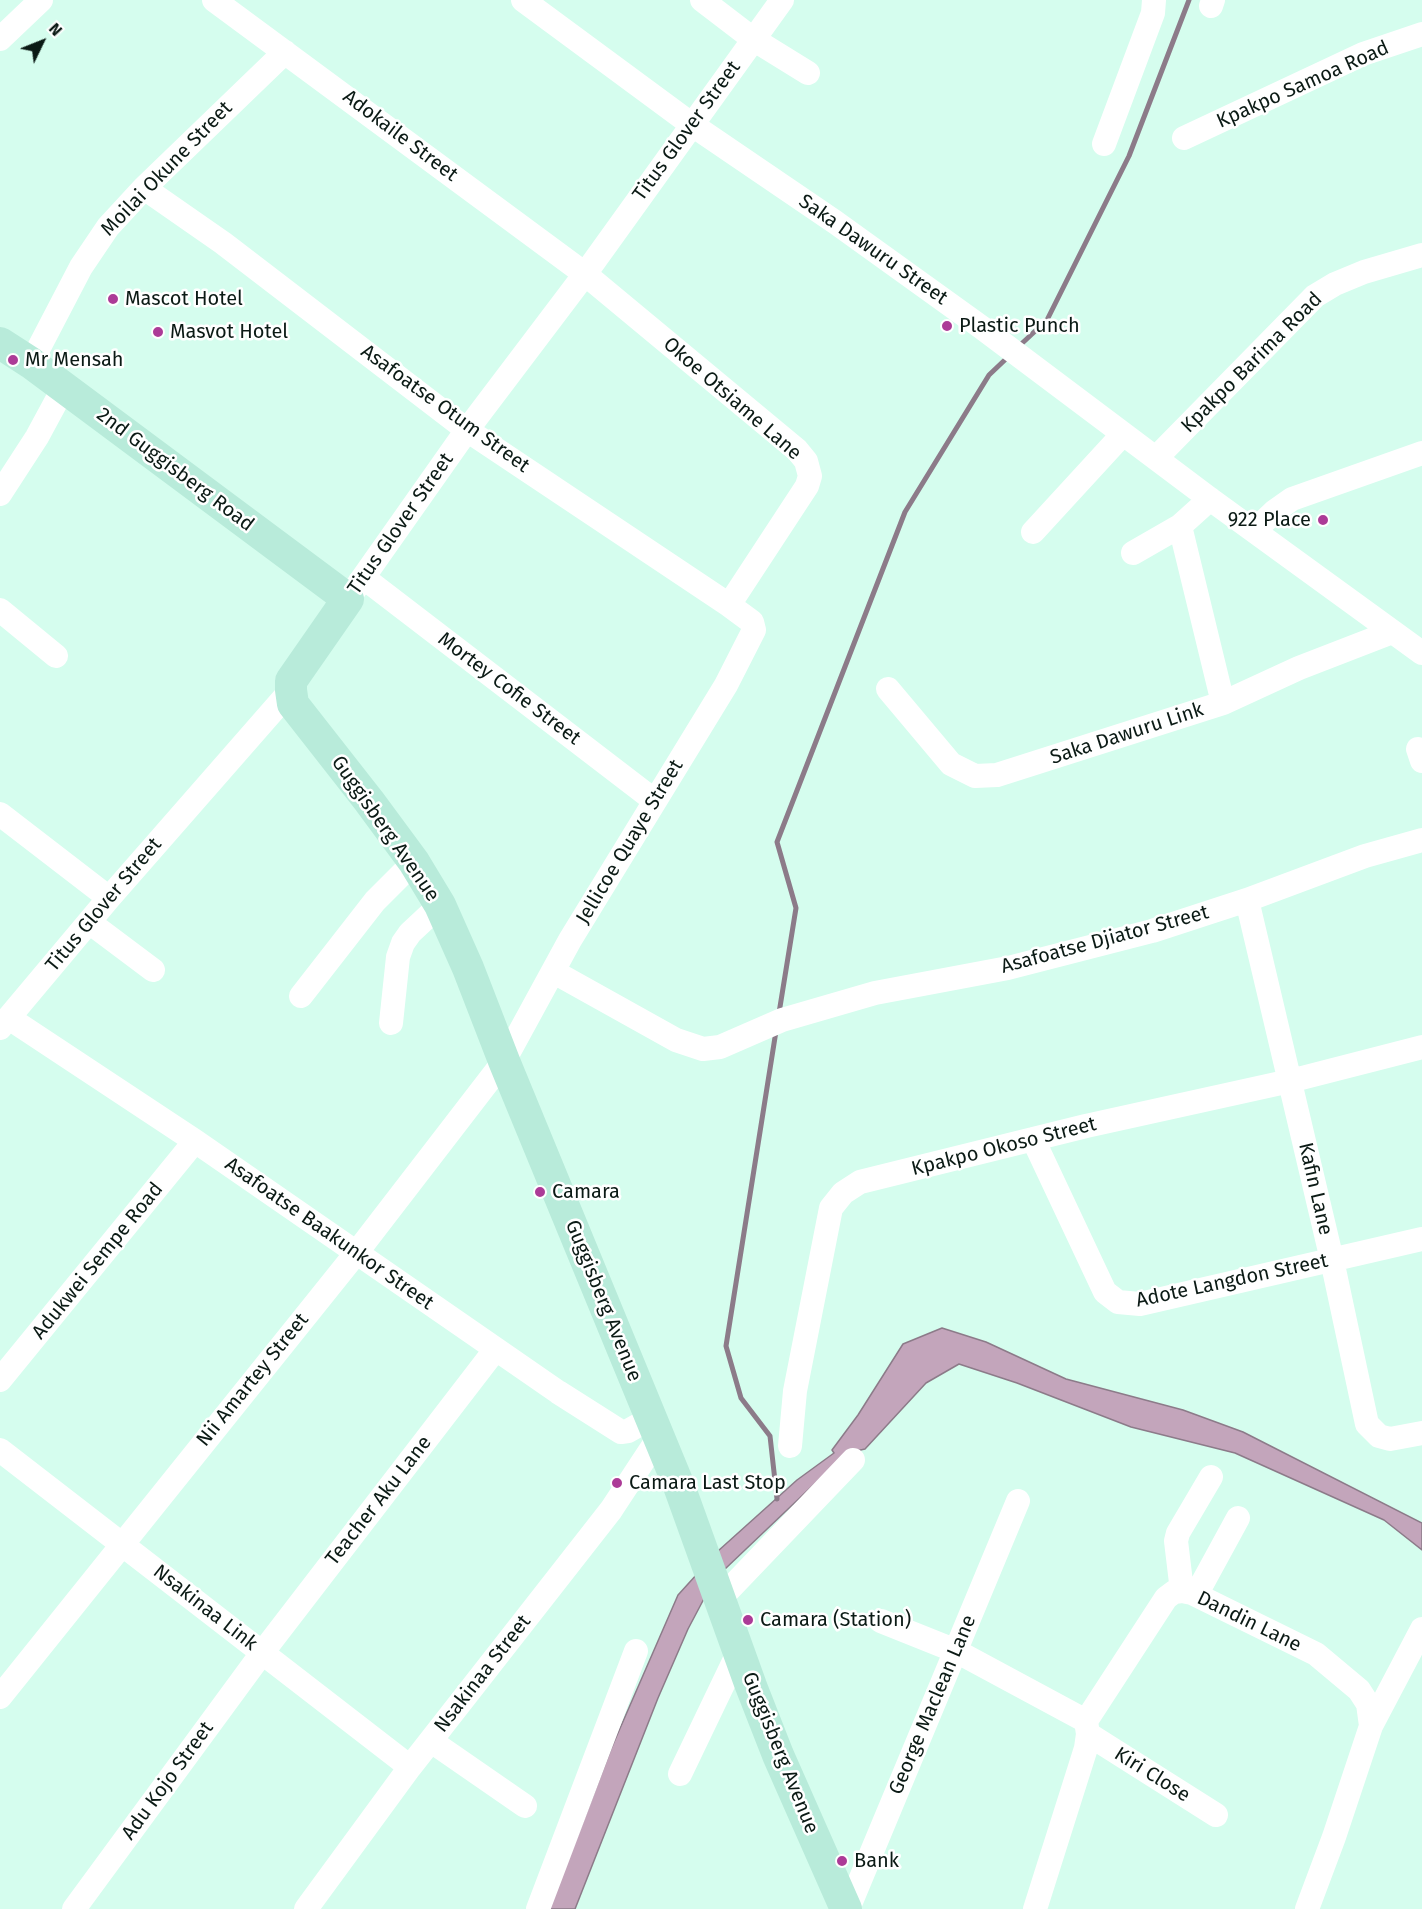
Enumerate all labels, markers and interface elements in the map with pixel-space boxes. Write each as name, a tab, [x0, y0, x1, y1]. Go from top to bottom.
north arrow	[12, 12, 72, 72]
text: N	[45, 19, 66, 40]
street label: Kpakpo Samoa Road	[1213, 36, 1393, 134]
street label: Titus Glover Street	[628, 56, 746, 206]
street label: Adokaile Street	[338, 85, 462, 187]
street label: Moilai Okune Street	[96, 97, 238, 241]
street label: Saka Dawuru Street	[794, 190, 952, 310]
place label: Mascot Hotel	[125, 287, 243, 311]
street label: Kpakpo Barima Road	[1177, 288, 1327, 438]
marker: Mascot Hotel	[106, 292, 120, 306]
place label: Plastic Punch	[959, 314, 1080, 338]
marker: Plastic Punch	[940, 319, 954, 333]
place label: Masvot Hotel	[170, 320, 288, 344]
marker: Masvot Hotel	[151, 325, 165, 339]
street label: Okoe Otsiame Lane	[658, 332, 806, 466]
street label: Asafoatse Otum Street	[356, 340, 534, 478]
place label: Mr Mensah	[25, 348, 123, 372]
marker: Mr Mensah	[6, 353, 20, 367]
street label: 2nd Guggisberg Road	[92, 403, 258, 537]
street label: Titus Glover Street	[343, 449, 459, 599]
place label: 922 Place	[1228, 508, 1311, 532]
marker: 922 Place	[1316, 513, 1330, 527]
street label: Mortey Cofie Street	[433, 628, 585, 750]
street label: Saka Dawuru Link	[1047, 698, 1207, 770]
street label: Guggisberg Avenue	[326, 752, 444, 906]
street label: Jellicoe Quaye Street	[571, 755, 689, 929]
street label: Titus Glover Street	[41, 833, 167, 977]
street label: Asafoatse Djiator Street	[999, 901, 1211, 979]
street label: Kpakpo Okoso Street	[909, 1112, 1099, 1182]
street label: Kafin Lane	[1293, 1140, 1337, 1238]
street label: Asafoatse Baakunkor Street	[220, 1153, 438, 1315]
street label: Adukwei Sempe Road	[27, 1178, 169, 1344]
place label: Camara	[552, 1180, 620, 1204]
marker: Camara	[533, 1185, 547, 1199]
street label: Guggisberg Avenue	[560, 1217, 646, 1385]
street label: Adote Langdon Street	[1134, 1249, 1330, 1313]
street label: Nii Amartey Street	[192, 1308, 314, 1452]
street label: Teacher Aku Lane	[321, 1431, 437, 1571]
place label: Camara Last Stop	[629, 1471, 786, 1495]
marker: Camara Last Stop	[610, 1476, 624, 1490]
street label: Nsakinaa Link	[148, 1560, 262, 1656]
street label: Dandin Lane	[1193, 1586, 1305, 1658]
place label: Camara (Station)	[760, 1608, 911, 1632]
street label: Nsakinaa Street	[430, 1610, 536, 1738]
street label: George Maclean Lane	[884, 1612, 982, 1798]
marker: Camara (Station)	[741, 1613, 755, 1627]
street label: Guggisberg Avenue	[737, 1669, 823, 1837]
street label: Adu Kojo Street	[117, 1717, 219, 1845]
street label: Kiri Close	[1110, 1742, 1194, 1808]
place label: Bank	[854, 1849, 899, 1873]
marker: Bank	[835, 1854, 849, 1868]

